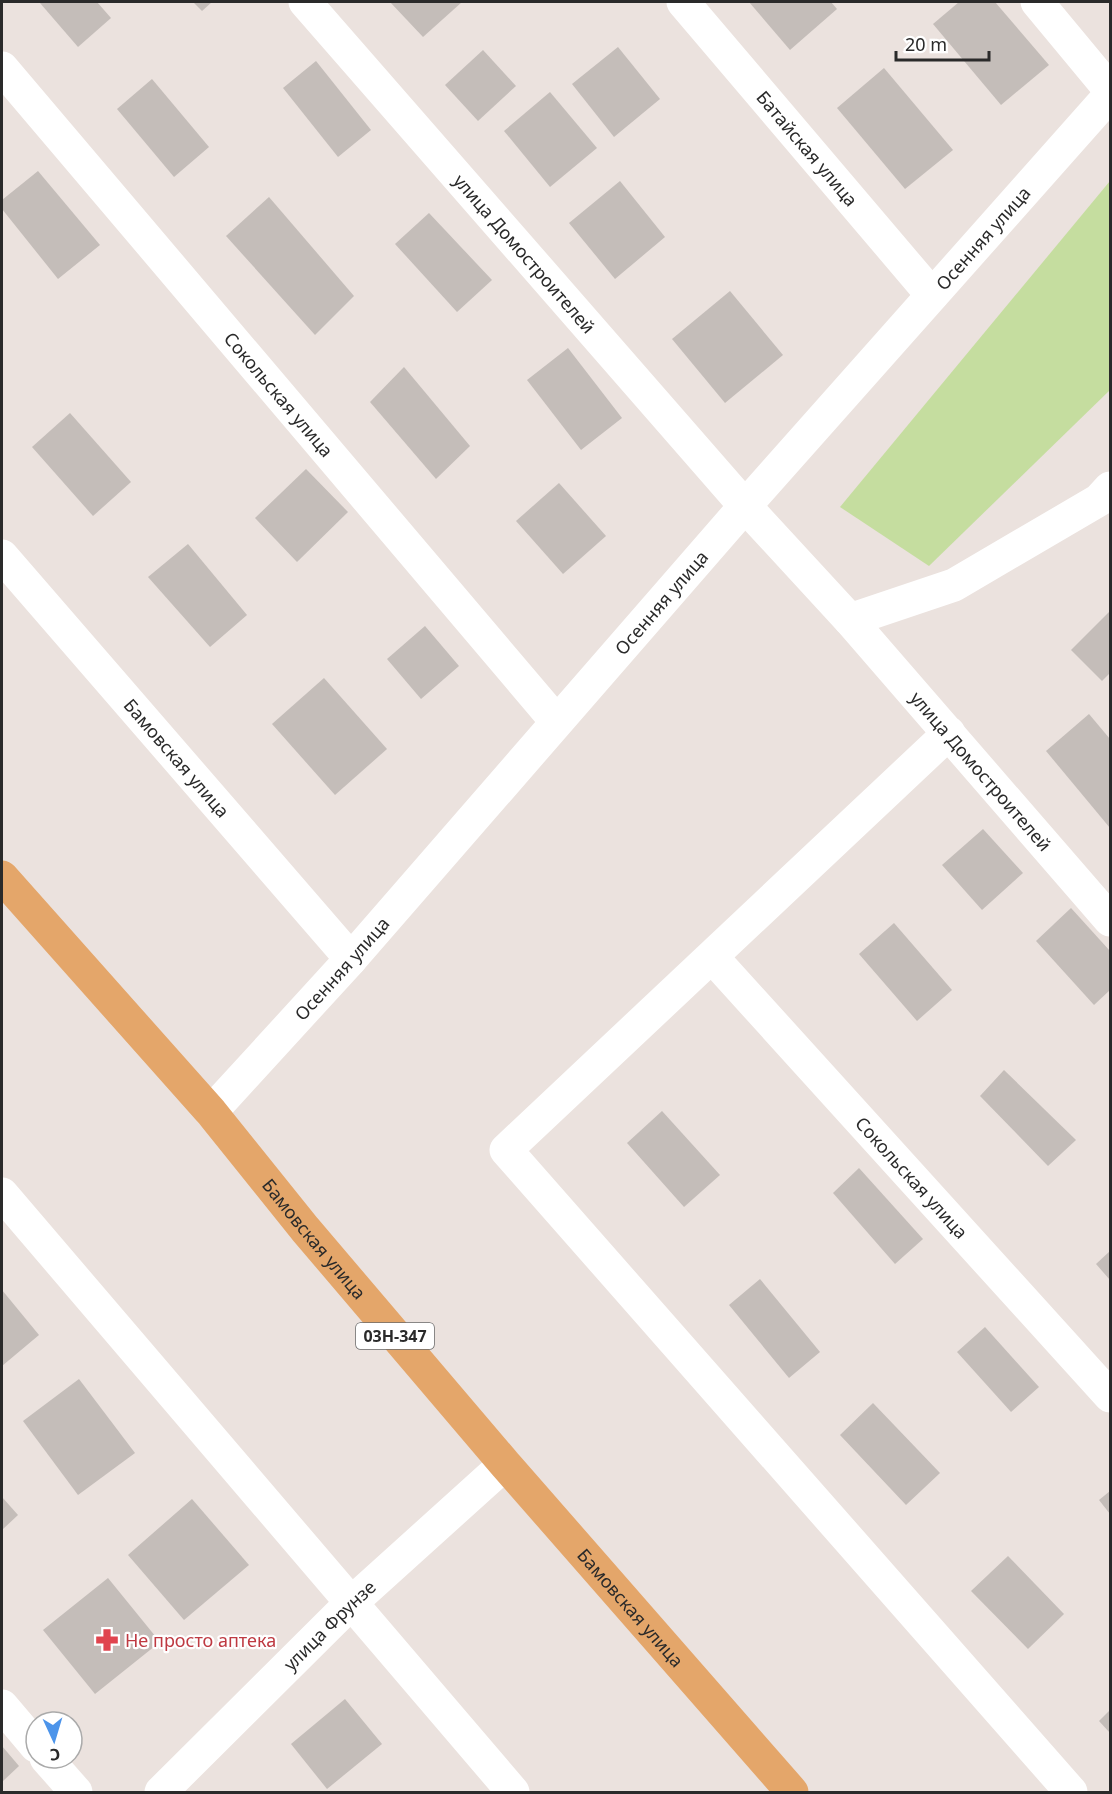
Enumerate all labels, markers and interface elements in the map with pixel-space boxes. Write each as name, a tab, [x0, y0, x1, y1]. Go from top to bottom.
scale bar	[896, 24, 989, 62]
text: 20 m	[905, 32, 947, 56]
street label: Батайская улица	[751, 85, 863, 211]
street label: улица Домостроителей	[449, 169, 601, 338]
street label: Осенняя улица	[930, 181, 1035, 295]
street label: Сокольская улица	[219, 327, 339, 462]
street label: Осенняя улица	[609, 545, 713, 660]
street label: улица Домостроителей	[905, 686, 1057, 856]
street label: Бамовская улица	[119, 693, 235, 822]
street label: Осенняя улица	[289, 912, 394, 1025]
street label: Сокольская улица	[850, 1111, 973, 1243]
street label: Бамовская улица	[257, 1173, 371, 1304]
road number: 03Н-347	[356, 1323, 434, 1349]
street label: Бамовская улица	[572, 1543, 689, 1672]
street label: улица Фрунзе	[278, 1575, 381, 1676]
pharmacy icon: Не просто аптека	[94, 1627, 120, 1653]
place label: Не просто аптека	[125, 1628, 276, 1652]
north arrow	[24, 1710, 84, 1770]
text: С	[49, 1744, 61, 1766]

